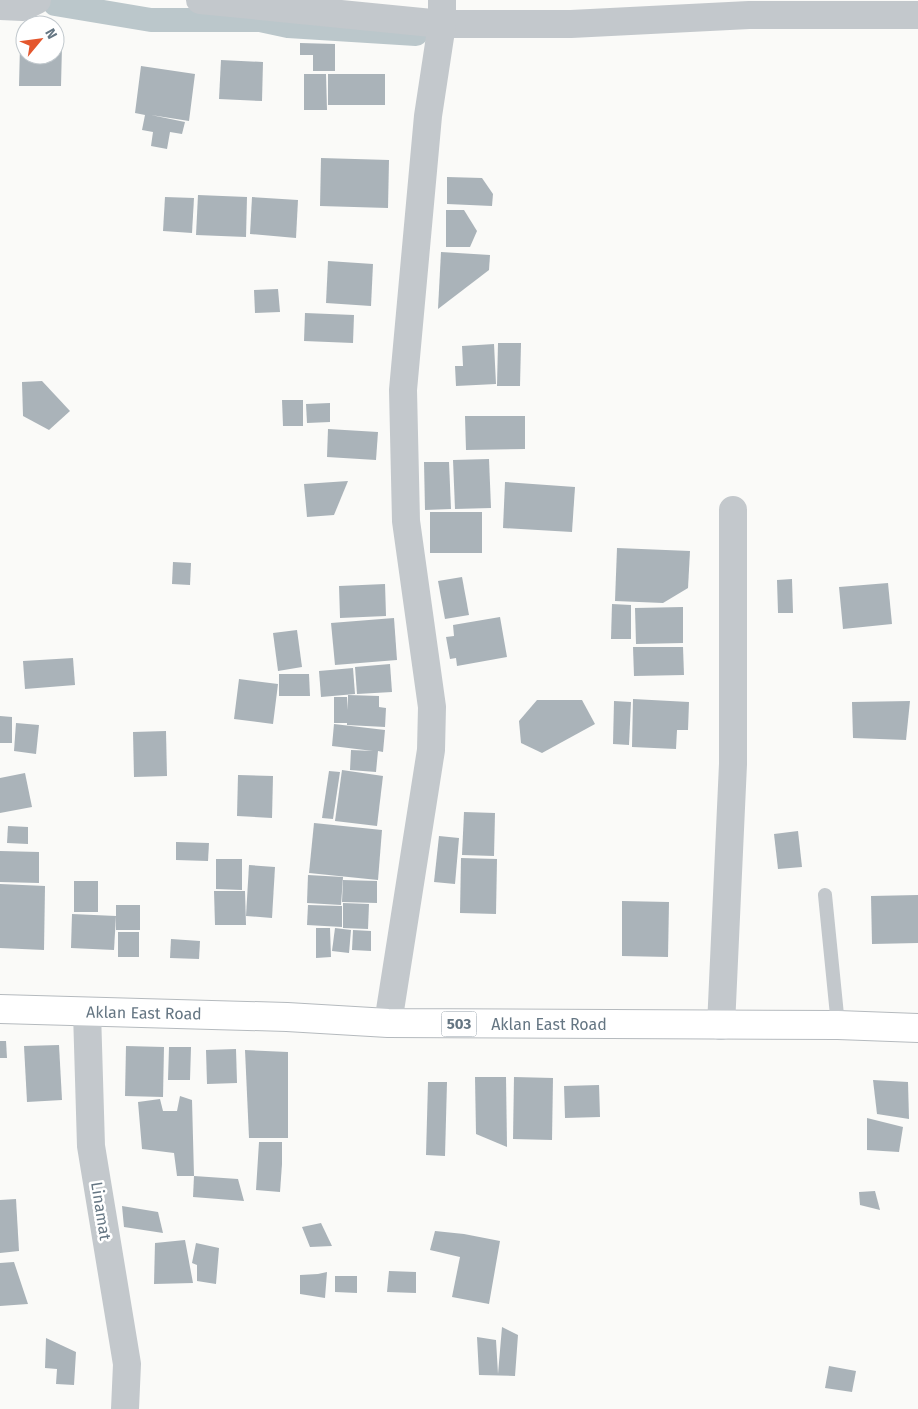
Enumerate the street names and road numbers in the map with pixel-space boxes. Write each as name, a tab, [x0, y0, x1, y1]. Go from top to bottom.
street label: Aklan East Road	[86, 1002, 202, 1024]
road number: 503	[442, 1012, 476, 1036]
street label: Aklan East Road	[491, 1015, 607, 1034]
street label: Linamat	[87, 1180, 115, 1242]

